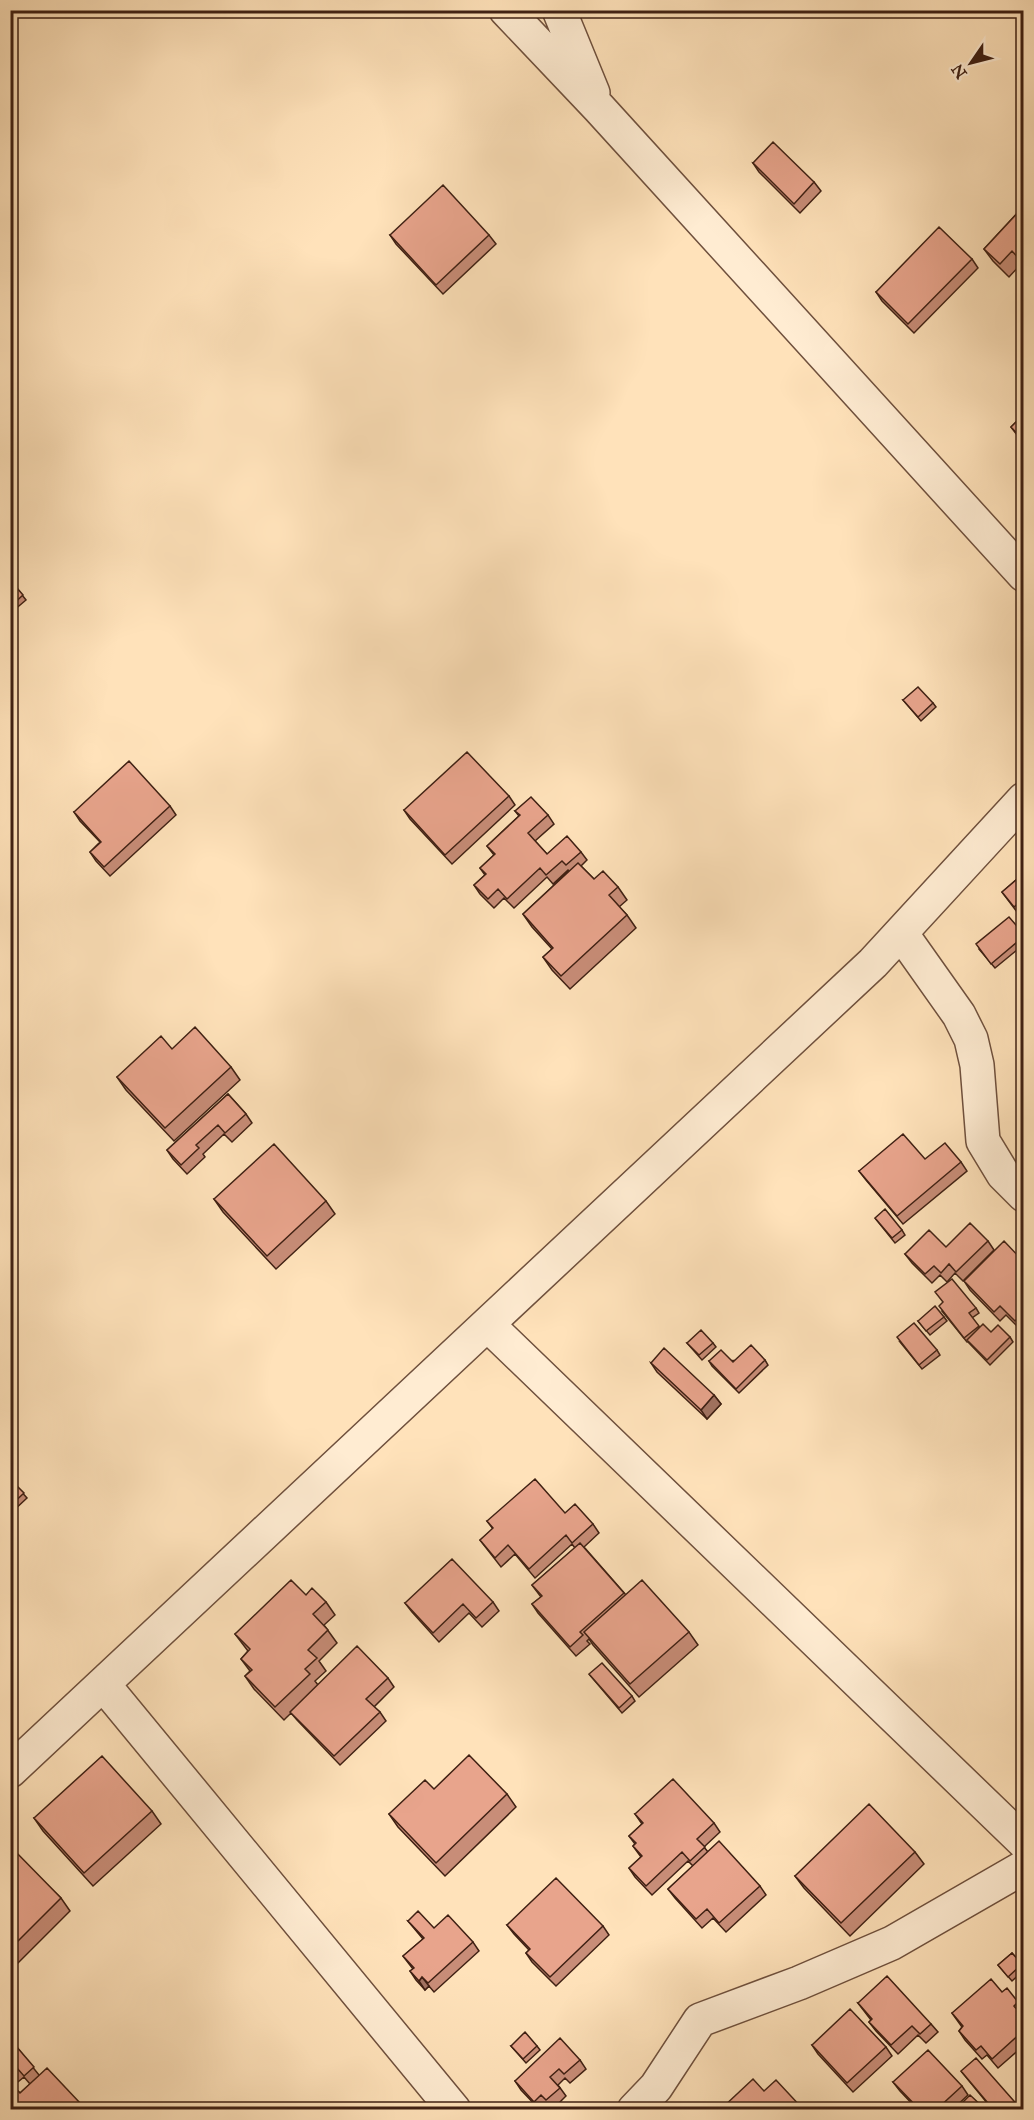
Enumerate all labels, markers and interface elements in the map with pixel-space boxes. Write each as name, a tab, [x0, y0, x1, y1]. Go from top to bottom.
north arrow	[941, 33, 1001, 93]
text: N	[947, 60, 971, 82]

